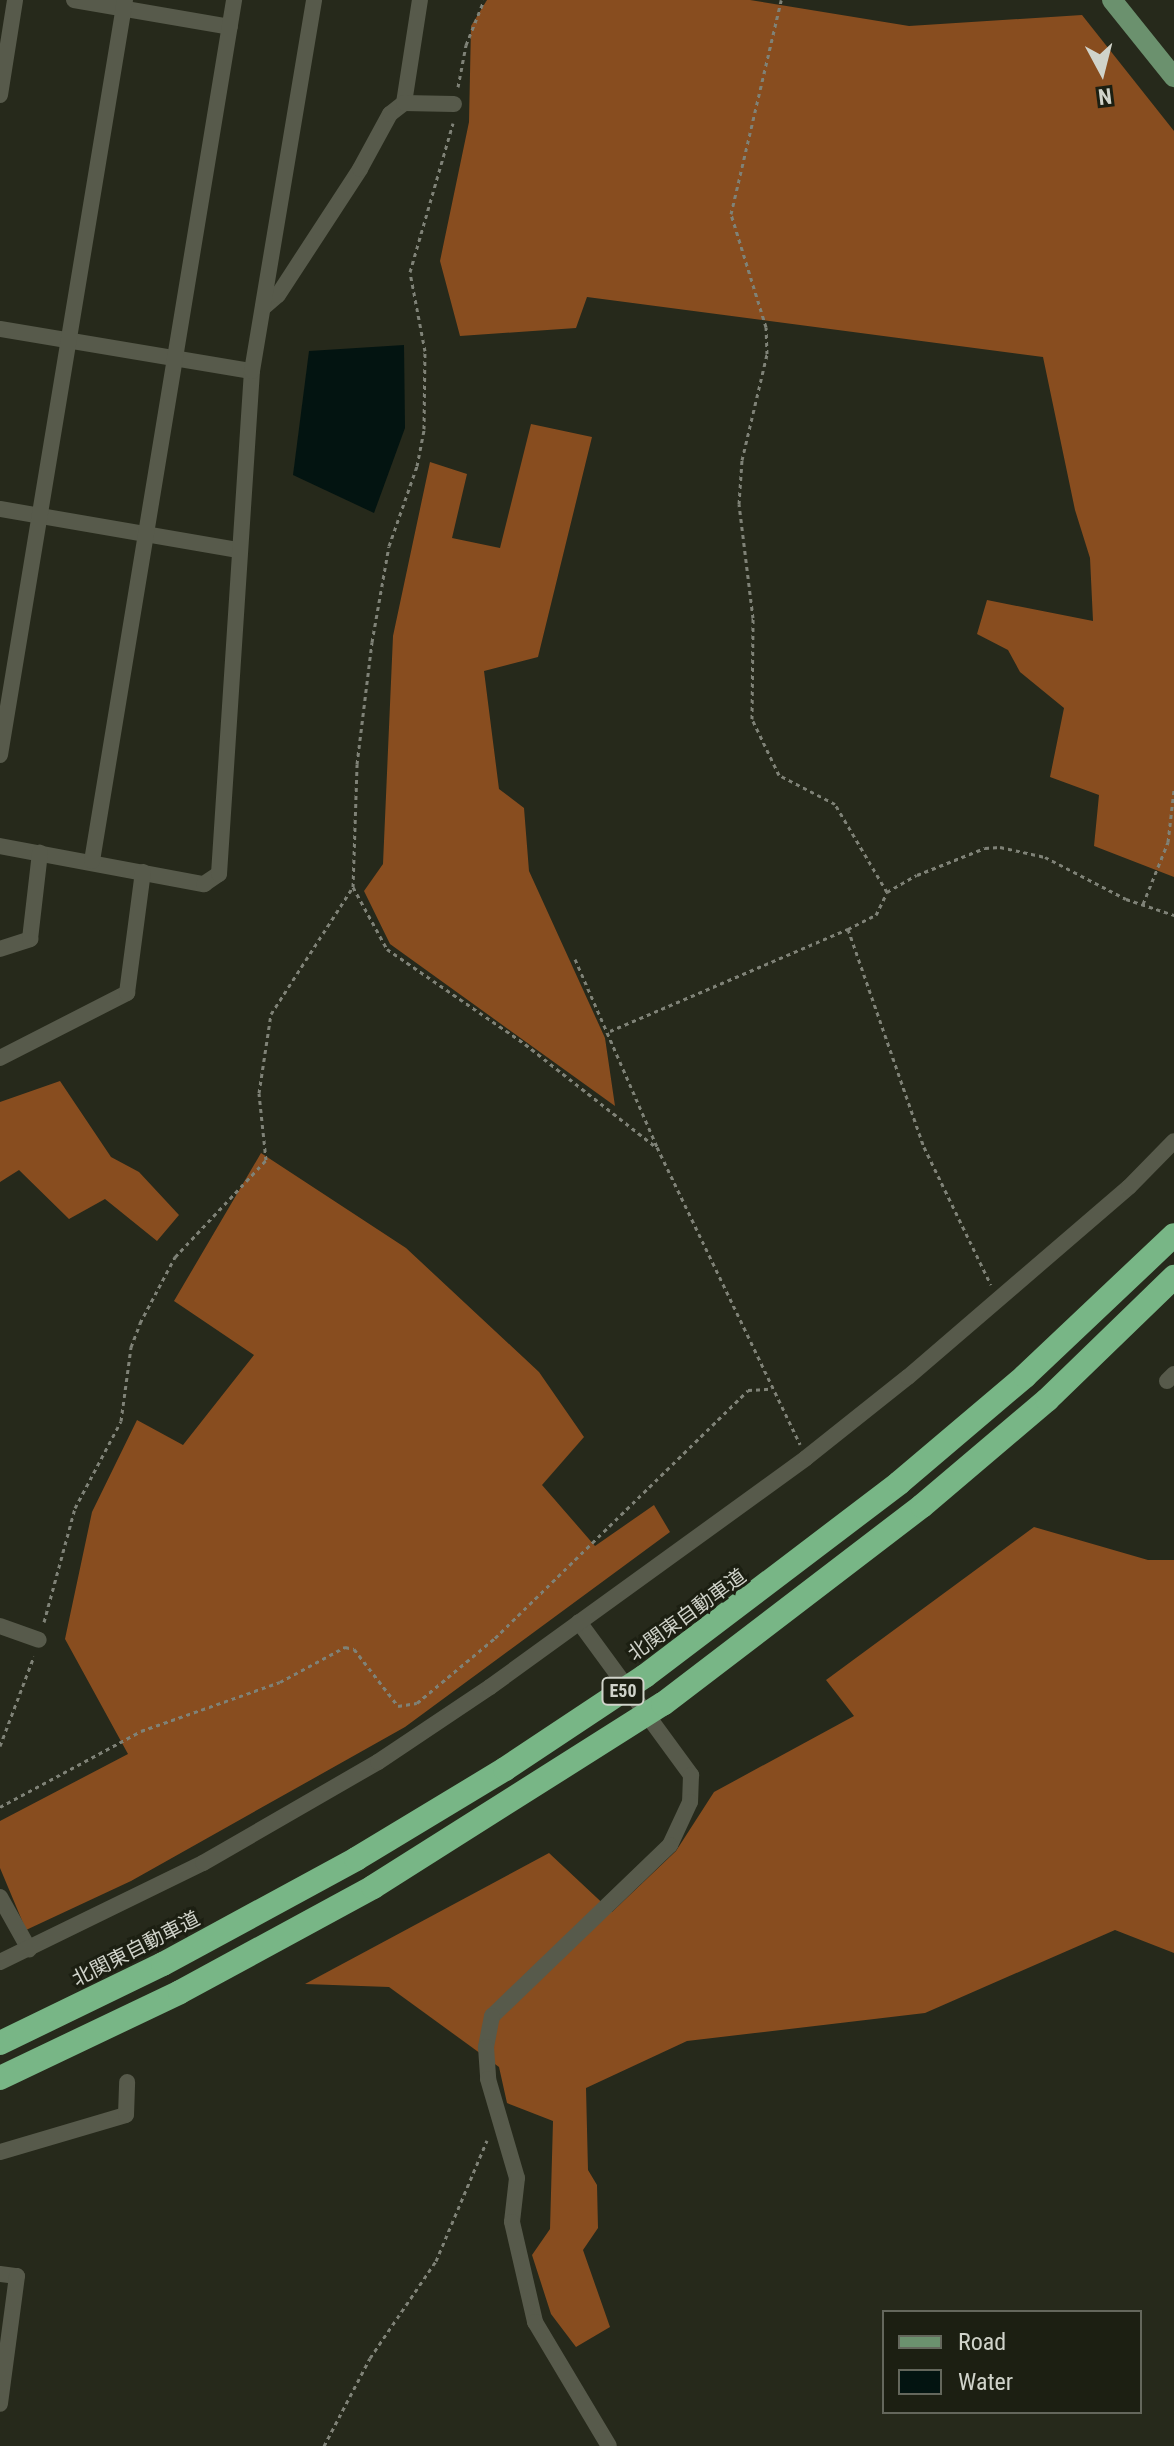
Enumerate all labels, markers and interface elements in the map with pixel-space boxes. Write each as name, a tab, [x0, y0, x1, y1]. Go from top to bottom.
north arrow	[1062, 32, 1142, 112]
text: N	[1097, 83, 1113, 110]
street label: 北関東自動車道	[623, 1564, 751, 1666]
road number: E50	[601, 1677, 645, 1705]
street label: 北関東自動車道	[68, 1907, 204, 1991]
legend	[882, 2310, 1142, 2414]
text: Road	[958, 2328, 1006, 2356]
text: Water	[958, 2368, 1013, 2396]

